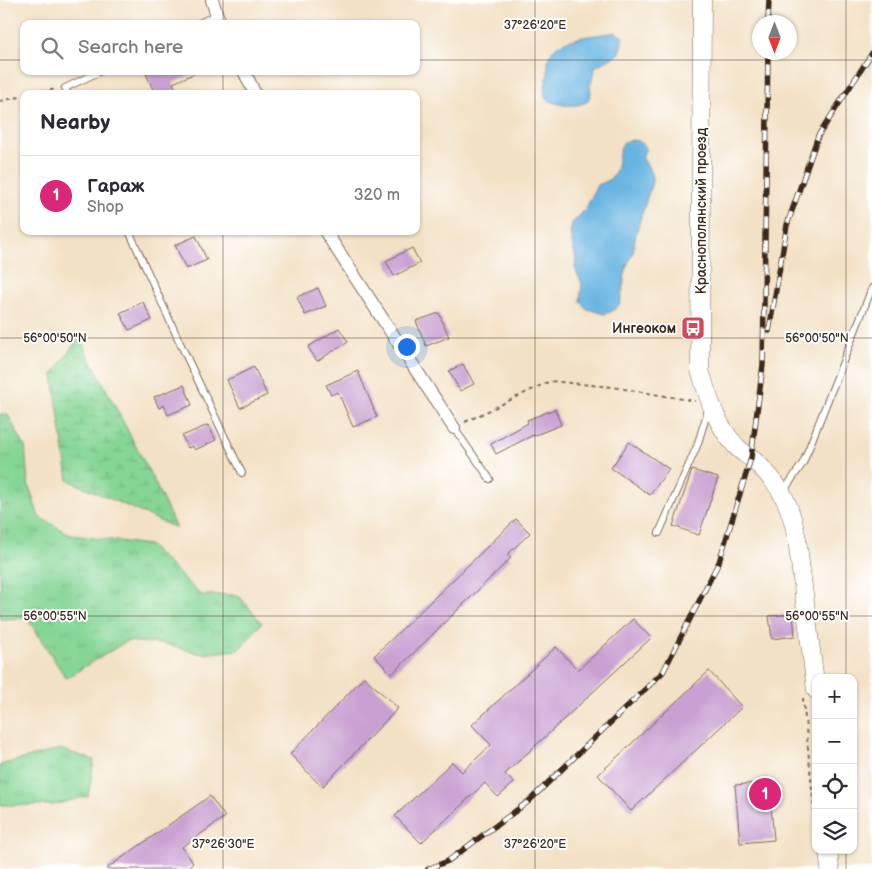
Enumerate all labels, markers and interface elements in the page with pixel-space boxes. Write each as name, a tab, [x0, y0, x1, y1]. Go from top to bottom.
north arrow	[752, 15, 797, 60]
text: 37°26'20"E	[504, 18, 566, 33]
search box	[20, 20, 420, 75]
icon: search	[38, 34, 66, 62]
text: Search here	[78, 36, 183, 59]
text: Nearby	[40, 110, 110, 135]
street label: Краснополянский проезд	[693, 127, 710, 294]
text: Гараж	[87, 175, 144, 198]
text: 1	[53, 186, 59, 205]
text: 320 m	[354, 186, 400, 205]
text: Shop	[87, 198, 124, 217]
bus stop icon: Ингеоком	[680, 315, 706, 341]
place label: Ингеоком	[612, 320, 676, 337]
text: 56°00'50"N	[23, 331, 87, 346]
text: 56°00'50"N	[785, 331, 849, 346]
your location	[394, 334, 420, 360]
text: 56°00'55"N	[23, 609, 87, 624]
text: 56°00'55"N	[785, 609, 849, 624]
map controls	[812, 674, 857, 854]
button: +	[812, 674, 857, 719]
button: −	[812, 719, 857, 764]
button: locate	[812, 764, 857, 809]
pin: 1	[749, 775, 781, 813]
button: layers	[812, 809, 857, 854]
text: 37°26'30"E	[192, 837, 254, 852]
text: 37°26'20"E	[504, 837, 566, 852]

